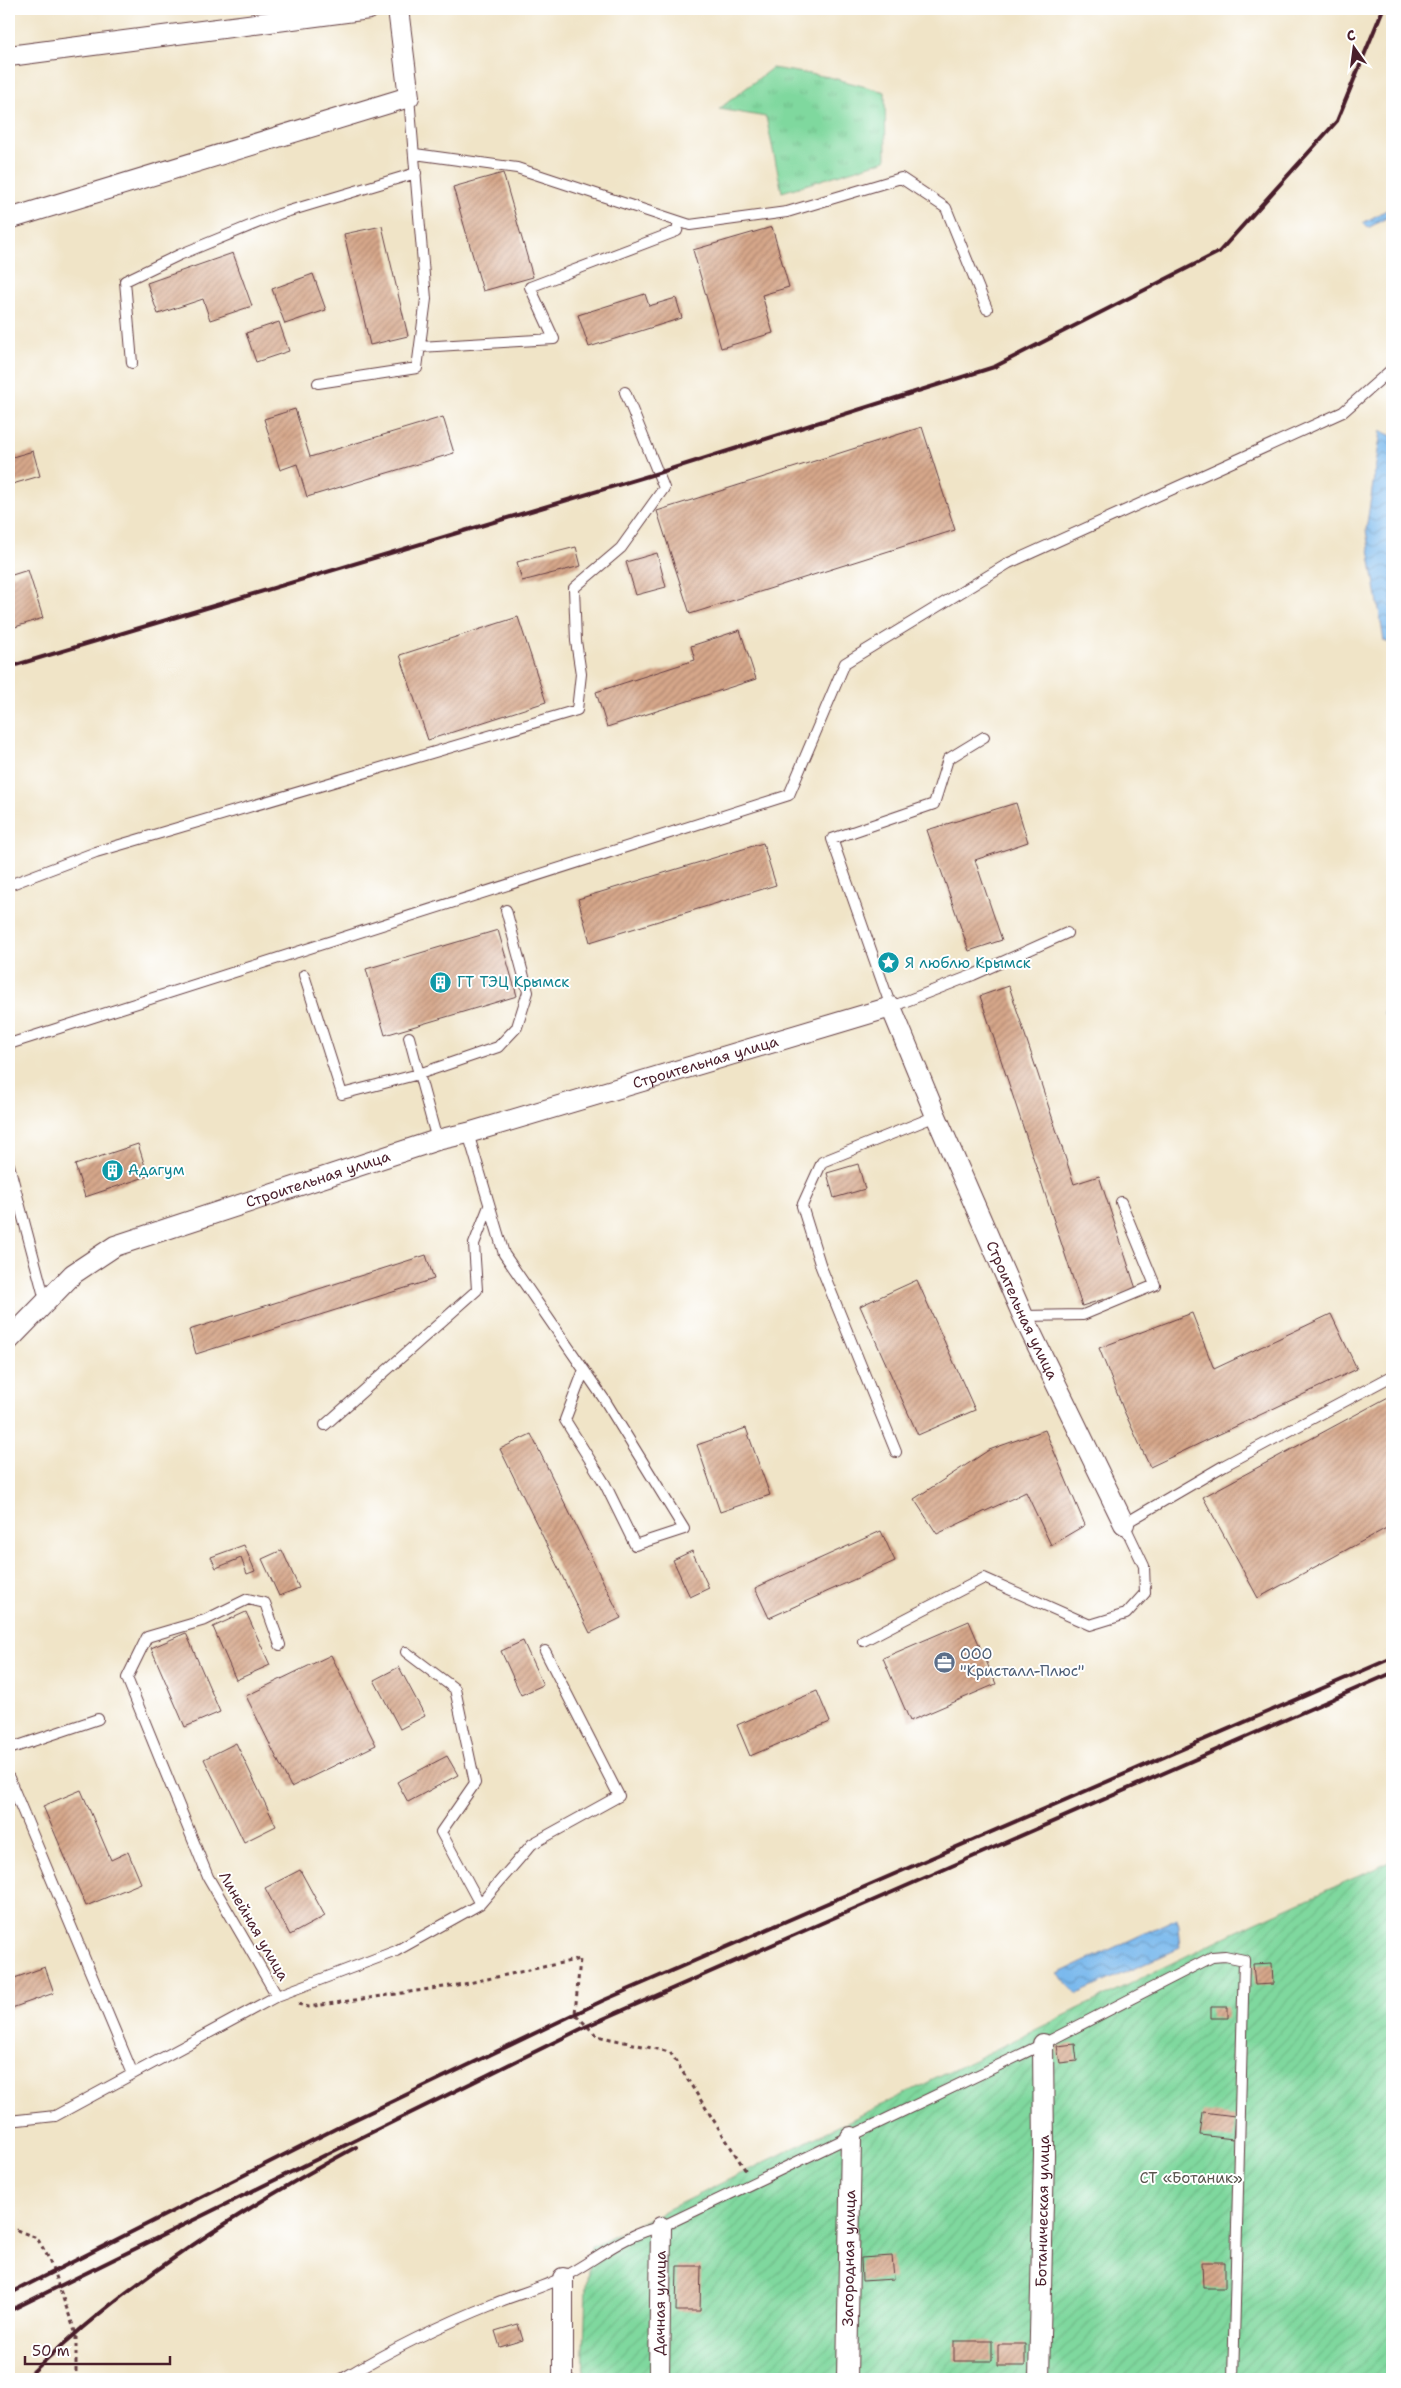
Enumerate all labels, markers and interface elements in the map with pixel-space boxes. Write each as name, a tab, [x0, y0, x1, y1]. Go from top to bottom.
north arrow	[1328, 22, 1378, 72]
text: С	[1345, 26, 1357, 45]
place icon: Я люблю Крымск	[877, 951, 901, 975]
place label: Я люблю Крымск	[905, 953, 1031, 973]
building icon: ГТ ТЭЦ Крымск	[429, 970, 453, 994]
place label: ГТ ТЭЦ Крымск	[457, 972, 569, 992]
street label: Строительная улица	[630, 1031, 781, 1093]
street label: Строительная улица	[243, 1146, 393, 1212]
building icon: Адагум	[100, 1158, 124, 1182]
place label: Адагум	[128, 1160, 185, 1180]
street label: Строительная улица	[982, 1238, 1063, 1384]
place label: ООО "Кристалл-Плюс"	[960, 1644, 1084, 1681]
office icon: ООО "Кристалл-Плюс"	[932, 1651, 956, 1675]
street label: Линейная улица	[215, 1868, 294, 1985]
street label: Ботаническая улица	[1031, 2134, 1054, 2287]
park label: СТ «Ботаник»	[1139, 2168, 1243, 2188]
street label: Загородная улица	[838, 2189, 860, 2326]
street label: Дачная улица	[649, 2250, 671, 2356]
scale bar	[25, 2333, 170, 2365]
text: 50 m	[32, 2341, 70, 2361]

